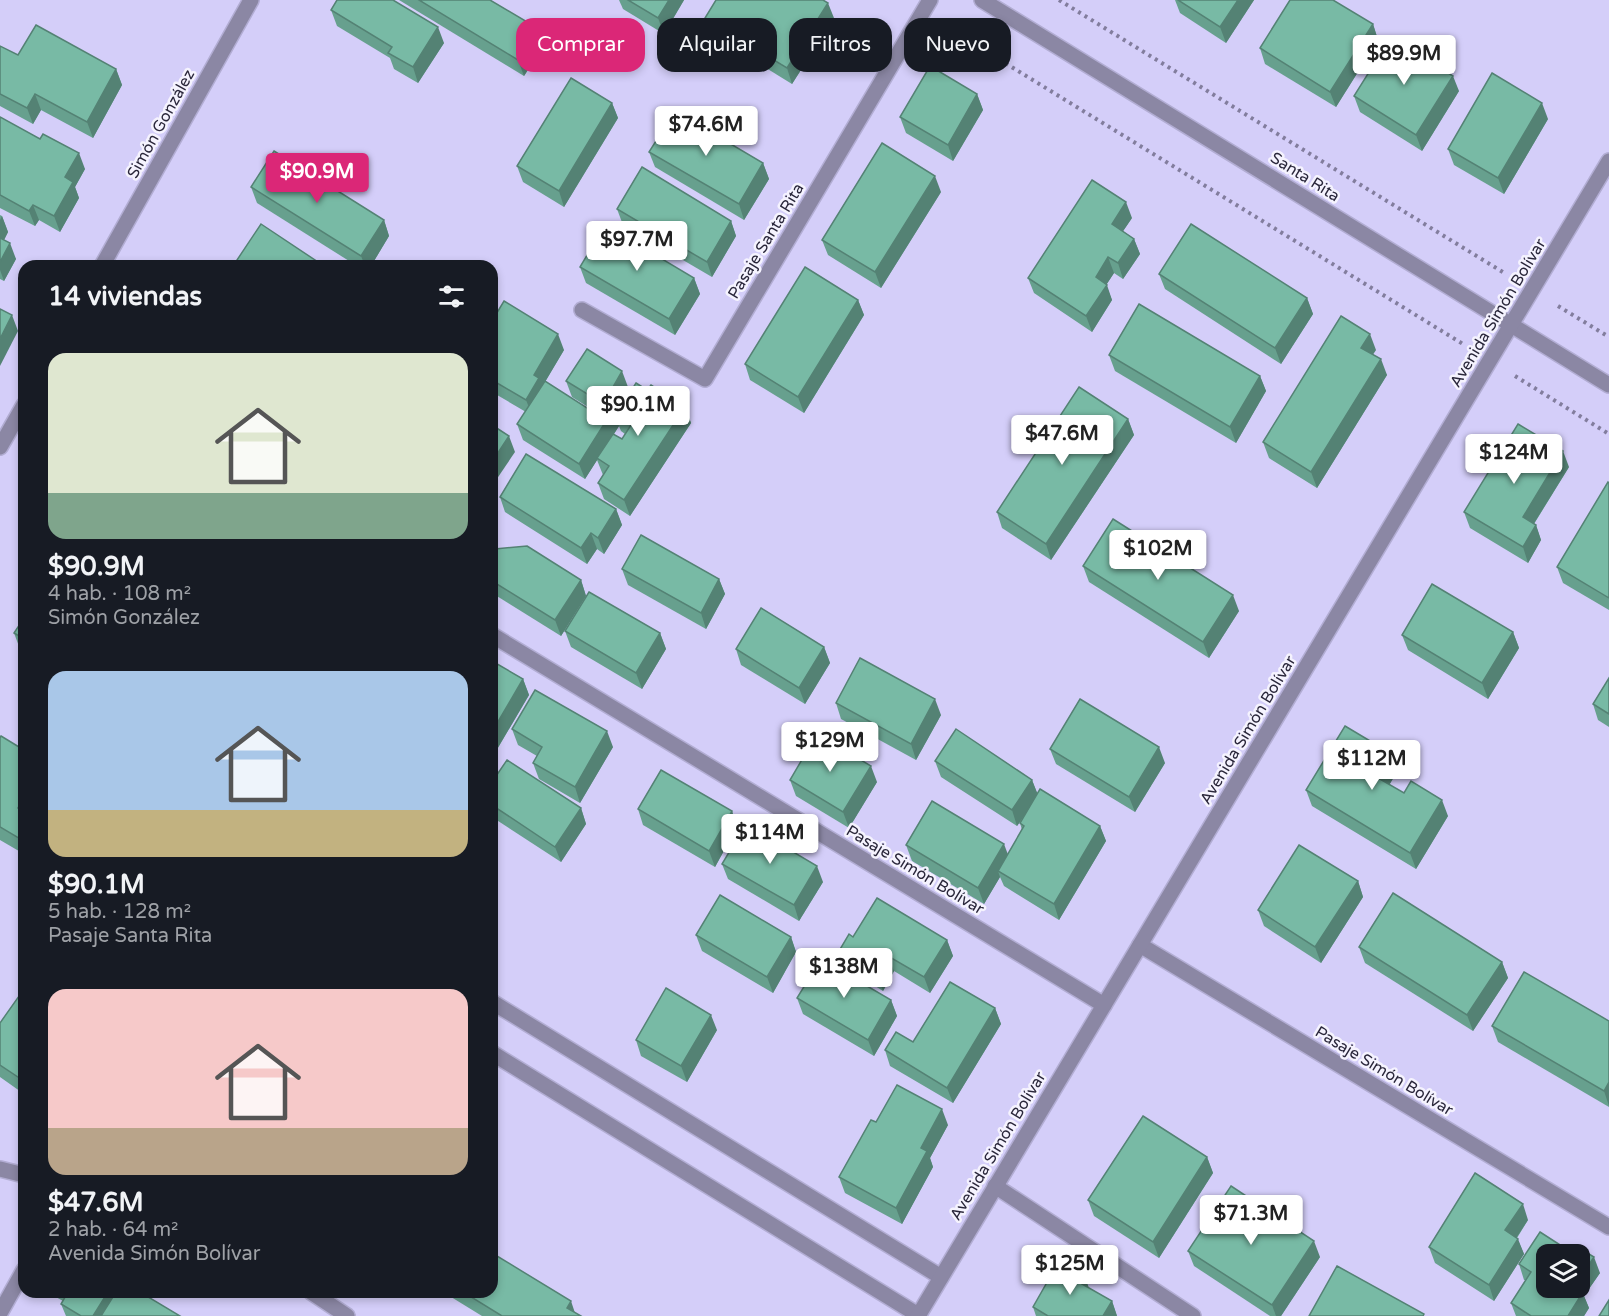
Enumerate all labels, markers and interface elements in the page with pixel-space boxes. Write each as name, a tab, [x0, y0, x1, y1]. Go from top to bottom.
chip: Comprar	[516, 18, 645, 72]
chip: Alquilar	[657, 18, 777, 72]
chip: Filtros	[789, 18, 892, 72]
chip: Nuevo	[904, 18, 1011, 72]
pin: $89.9M	[1355, 35, 1453, 86]
text: $89.9M	[1367, 42, 1441, 66]
street label: Simón González	[123, 66, 199, 182]
pin: $74.6M	[657, 106, 755, 157]
text: $74.6M	[669, 113, 743, 137]
street label: Santa Rita	[1267, 148, 1343, 206]
pin: $90.9M	[268, 153, 366, 204]
text: $90.9M	[280, 160, 354, 184]
street label: Pasaje Santa Rita	[724, 180, 808, 302]
pin: $97.7M	[588, 221, 686, 272]
text: $97.7M	[600, 228, 674, 252]
street label: Avenida Simón Bolívar	[1446, 234, 1551, 391]
icon: filters	[435, 280, 468, 313]
text: 14 viviendas	[48, 281, 202, 312]
pin: $90.1M	[589, 386, 687, 437]
icon: home	[204, 392, 312, 500]
text: $90.1M	[601, 393, 675, 417]
pin: $47.6M	[1013, 415, 1111, 466]
text: $47.6M	[1025, 422, 1099, 446]
pin: $124M	[1472, 434, 1556, 485]
text: $124M	[1479, 441, 1549, 465]
pin: $102M	[1116, 530, 1200, 581]
text: $102M	[1123, 537, 1193, 561]
text: $90.9M	[48, 551, 145, 582]
text: 4 hab. · 108 m²	[48, 582, 191, 606]
text: Simón González	[48, 606, 200, 630]
street label: Avenida Simón Bolívar	[1196, 651, 1301, 808]
icon: home	[204, 710, 312, 818]
pin: $129M	[788, 722, 872, 773]
text: $129M	[795, 729, 865, 753]
pin: $112M	[1330, 740, 1414, 791]
text: $112M	[1337, 747, 1407, 771]
pin: $114M	[728, 814, 812, 865]
text: $114M	[735, 821, 805, 845]
street label: Pasaje Simón Bolívar	[842, 821, 988, 920]
text: $90.1M	[48, 869, 145, 900]
text: 5 hab. · 128 m²	[48, 900, 191, 924]
text: Pasaje Santa Rita	[48, 924, 212, 948]
pin: $138M	[802, 948, 886, 999]
text: $138M	[809, 955, 879, 979]
street label: Pasaje Simón Bolívar	[1311, 1022, 1457, 1121]
icon: home	[204, 1028, 312, 1136]
street label: Avenida Simón Bolívar	[946, 1067, 1051, 1224]
text: $47.6M	[48, 1187, 144, 1218]
pin: $71.3M	[1202, 1195, 1300, 1246]
text: $71.3M	[1214, 1202, 1288, 1226]
text: 2 hab. · 64 m²	[48, 1218, 178, 1242]
text: Avenida Simón Bolívar	[48, 1242, 260, 1266]
map controls	[1536, 1244, 1590, 1298]
button: layers	[1536, 1244, 1590, 1298]
pin: $125M	[1028, 1245, 1112, 1296]
text: $125M	[1035, 1252, 1105, 1276]

